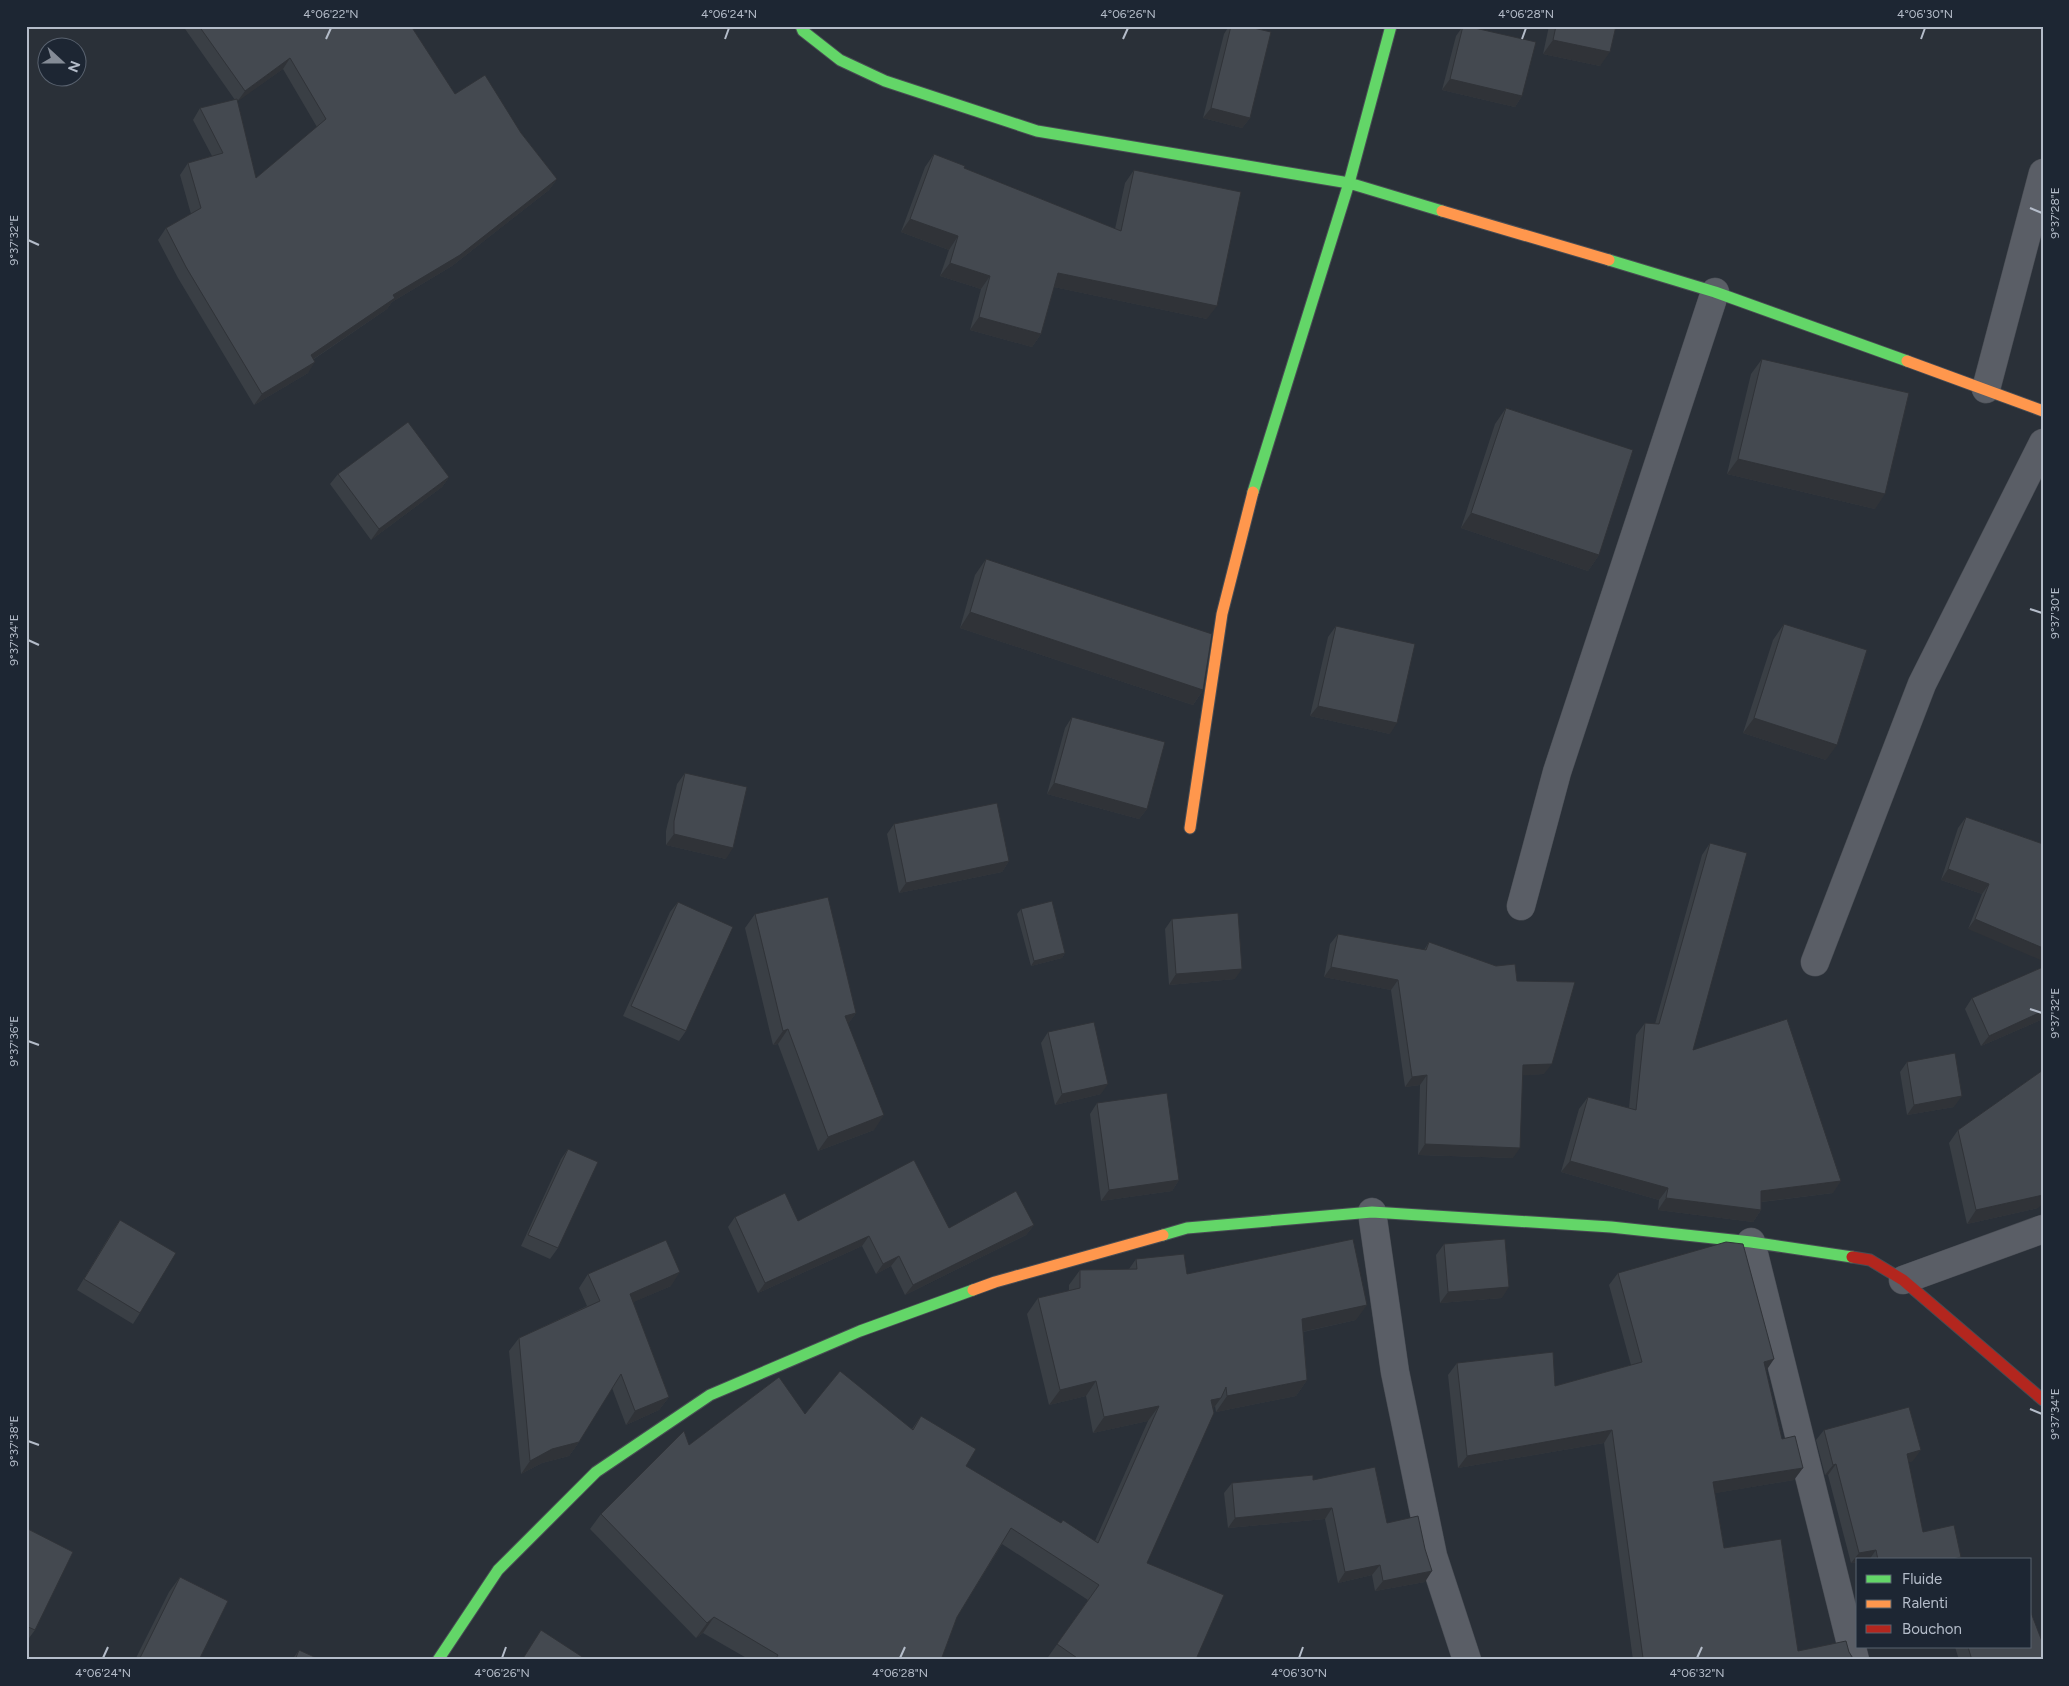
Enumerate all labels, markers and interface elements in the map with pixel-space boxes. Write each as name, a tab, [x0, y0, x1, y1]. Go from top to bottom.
text: 4°06'22"N	[303, 7, 359, 21]
text: 4°06'24"N	[701, 7, 757, 21]
text: 4°06'26"N	[1100, 7, 1156, 21]
text: 4°06'28"N	[1498, 7, 1554, 21]
text: 4°06'30"N	[1897, 7, 1953, 21]
north arrow	[38, 38, 88, 88]
text: N	[64, 58, 84, 75]
text: 9°37'28"E	[2048, 187, 2062, 239]
text: 9°37'32"E	[7, 215, 21, 265]
text: 9°37'30"E	[2048, 587, 2062, 639]
text: 9°37'34"E	[7, 614, 21, 666]
text: 9°37'32"E	[2048, 988, 2062, 1038]
text: 9°37'36"E	[7, 1016, 21, 1066]
text: 9°37'34"E	[2048, 1388, 2062, 1440]
text: 9°37'38"E	[7, 1415, 21, 1467]
legend	[1856, 1558, 2032, 1648]
text: Fluide	[1902, 1570, 1942, 1588]
text: Ralenti	[1902, 1594, 1948, 1612]
text: Bouchon	[1902, 1620, 1962, 1638]
text: 4°06'24"N	[75, 1666, 131, 1680]
text: 4°06'26"N	[474, 1666, 530, 1680]
text: 4°06'28"N	[872, 1666, 928, 1680]
text: 4°06'30"N	[1271, 1666, 1327, 1680]
text: 4°06'32"N	[1669, 1666, 1725, 1680]

